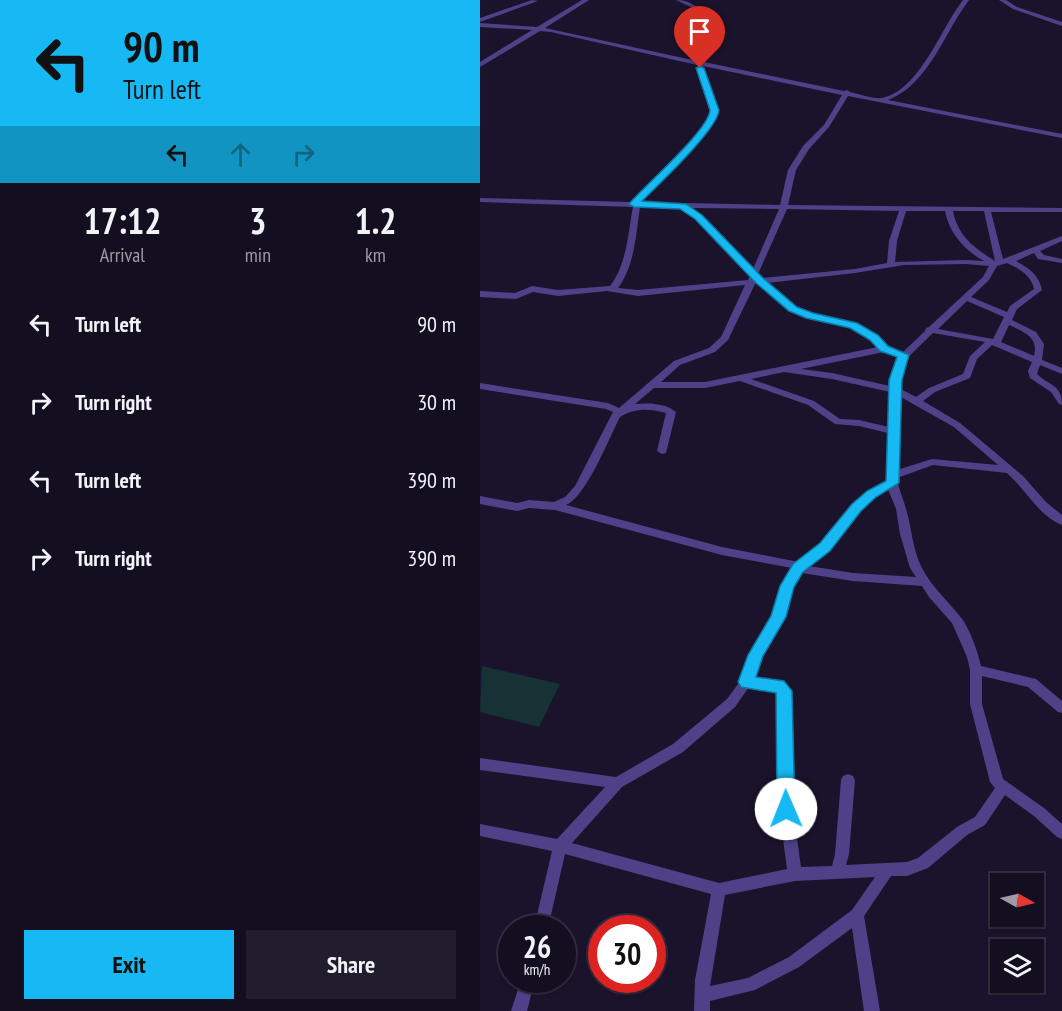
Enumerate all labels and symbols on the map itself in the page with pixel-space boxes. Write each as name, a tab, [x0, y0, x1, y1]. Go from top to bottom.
pin	[674, 6, 725, 68]
position arrow	[754, 777, 818, 841]
north arrow	[990, 873, 1044, 927]
speed limit sign: 30	[588, 915, 666, 993]

